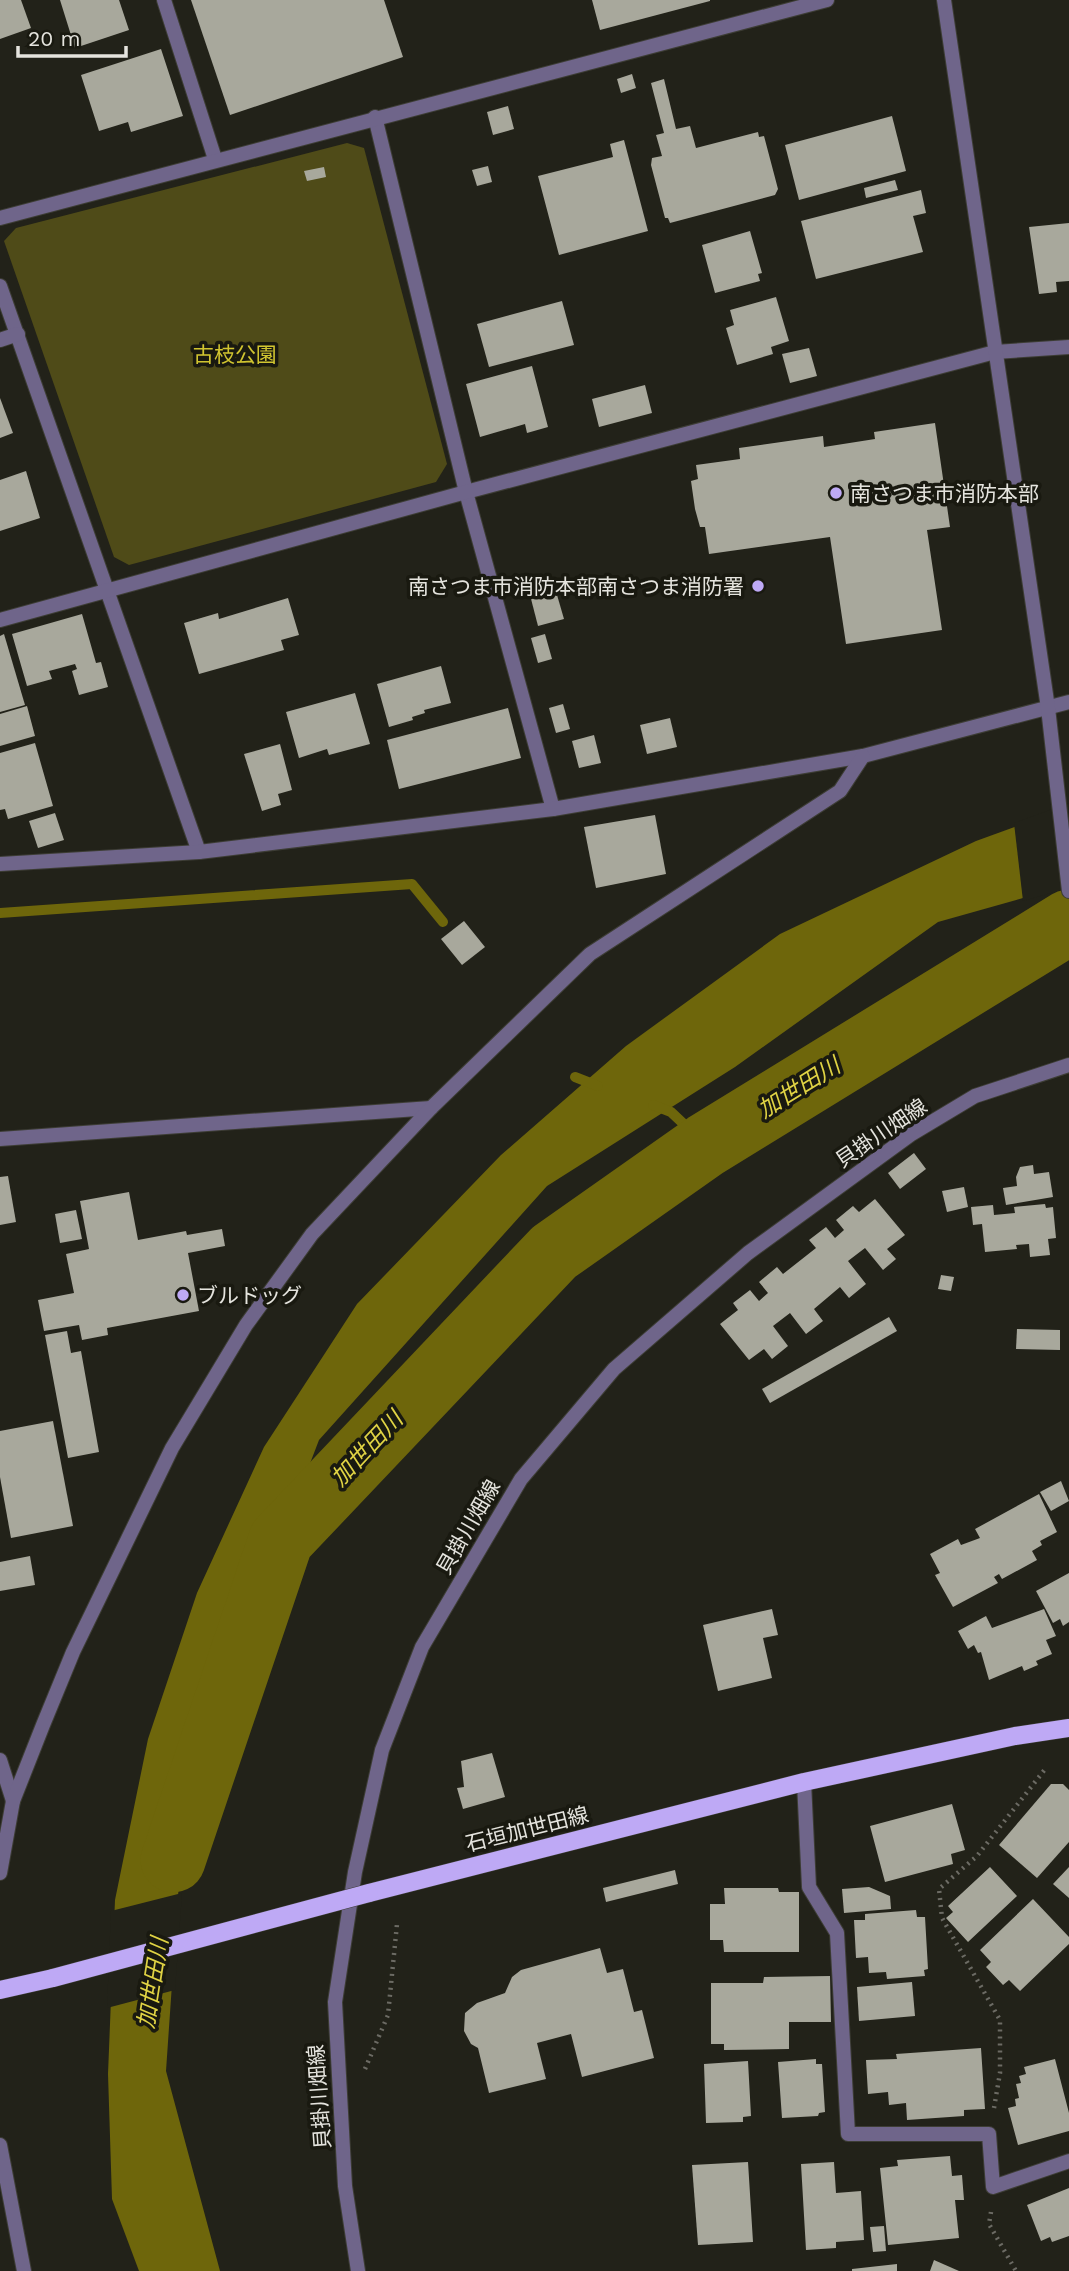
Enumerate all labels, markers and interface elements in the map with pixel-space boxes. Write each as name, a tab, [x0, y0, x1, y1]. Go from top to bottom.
scale bar	[18, 14, 126, 58]
text: 20 m	[28, 26, 80, 51]
park label: 古枝公園	[193, 342, 277, 367]
place label: 南さつま市消防本部	[850, 481, 1039, 506]
marker: 南さつま市消防本部	[828, 485, 844, 501]
place label: 南さつま市消防本部南さつま消防署	[408, 574, 744, 599]
marker: 南さつま市消防本部南さつま消防署	[750, 578, 766, 594]
water label: 加世田川	[753, 1051, 848, 1124]
street label: 貝掛川畑線	[830, 1093, 932, 1173]
place label: ブルドッグ	[197, 1283, 302, 1308]
marker: ブルドッグ	[175, 1287, 191, 1303]
water label: 加世田川	[326, 1404, 410, 1492]
street label: 貝掛川畑線	[431, 1475, 505, 1579]
street label: 石垣加世田線	[463, 1802, 591, 1856]
water label: 加世田川	[132, 1932, 174, 2031]
street label: 貝掛川畑線	[303, 2044, 335, 2150]

